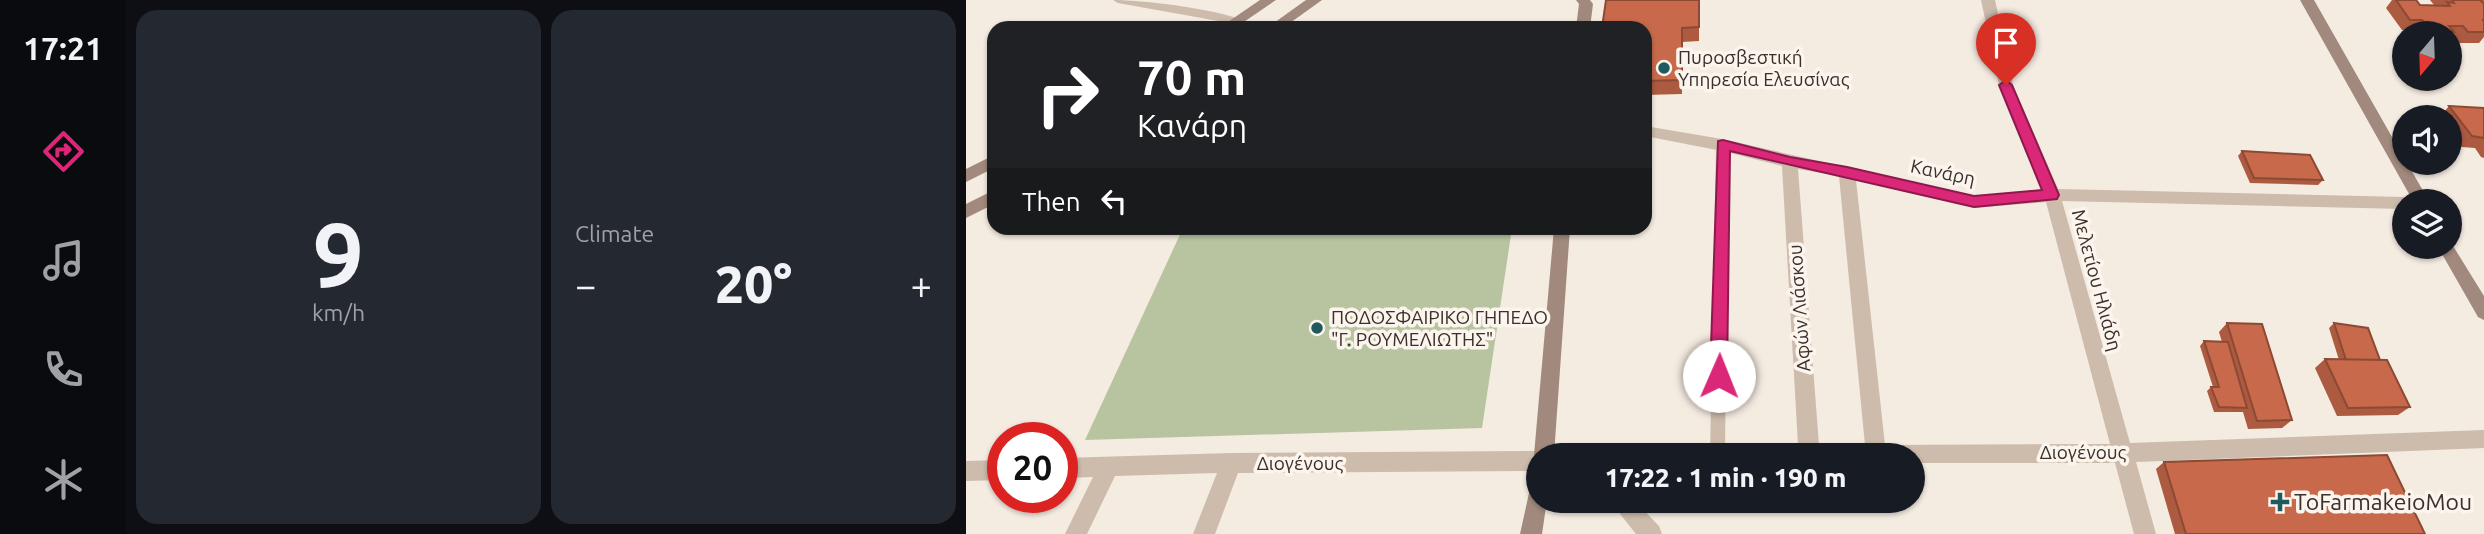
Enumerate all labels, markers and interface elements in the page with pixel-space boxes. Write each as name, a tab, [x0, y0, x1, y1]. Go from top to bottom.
pin	[1976, 13, 2036, 85]
north arrow	[2392, 21, 2462, 91]
map controls	[2392, 21, 2462, 259]
icon: arrive	[1987, 24, 2025, 62]
text: 17:21	[23, 30, 103, 66]
place label: Πυροσβεστική Υπηρεσία Ελευσίνας	[1678, 46, 1850, 90]
icon: right	[1022, 49, 1113, 140]
text: 70 m	[1137, 49, 1246, 104]
marker: Πυροσβεστική Υπηρεσία Ελευσίνας	[1656, 60, 1672, 76]
button: sound	[2392, 105, 2462, 175]
text: Κανάρη	[1137, 107, 1247, 143]
icon: directions	[39, 127, 88, 176]
street label: Κανάρη	[1909, 154, 1977, 190]
icon: left	[1095, 182, 1133, 220]
text: Then	[1022, 187, 1081, 216]
button: layers	[2392, 189, 2462, 259]
text: 9	[313, 203, 364, 305]
street label: Μελετίου Ηλιάδη	[2068, 207, 2126, 353]
text: Climate	[575, 221, 654, 246]
icon: music	[39, 236, 88, 285]
street label: Αφών Λιάσκου	[1784, 244, 1814, 372]
text: 20°	[715, 255, 792, 313]
text: −	[575, 264, 596, 306]
text: +	[911, 264, 932, 306]
text: km/h	[312, 300, 365, 325]
place label: ΠΟΔΟΣΦΑΙΡΙΚΟ ΓΗΠΕΔΟ "Γ. ΡΟΥΜΕΛΙΩΤΗΣ"	[1331, 306, 1548, 350]
marker: ΠΟΔΟΣΦΑΙΡΙΚΟ ΓΗΠΕΔΟ "Γ. ΡΟΥΜΕΛΙΩΤΗΣ"	[1309, 320, 1325, 336]
position arrow	[1682, 339, 1756, 413]
icon: phone	[39, 345, 88, 394]
speed limit sign: 20	[987, 422, 1078, 513]
street label: Διογένους	[2040, 441, 2127, 463]
street label: Διογένους	[1257, 452, 1344, 474]
icon: climate	[39, 455, 88, 504]
text: 17:22 · 1 min · 190 m	[1605, 463, 1846, 492]
place label: ToFarmakeioMou	[2294, 489, 2472, 514]
marker: ToFarmakeioMou	[2272, 494, 2288, 510]

